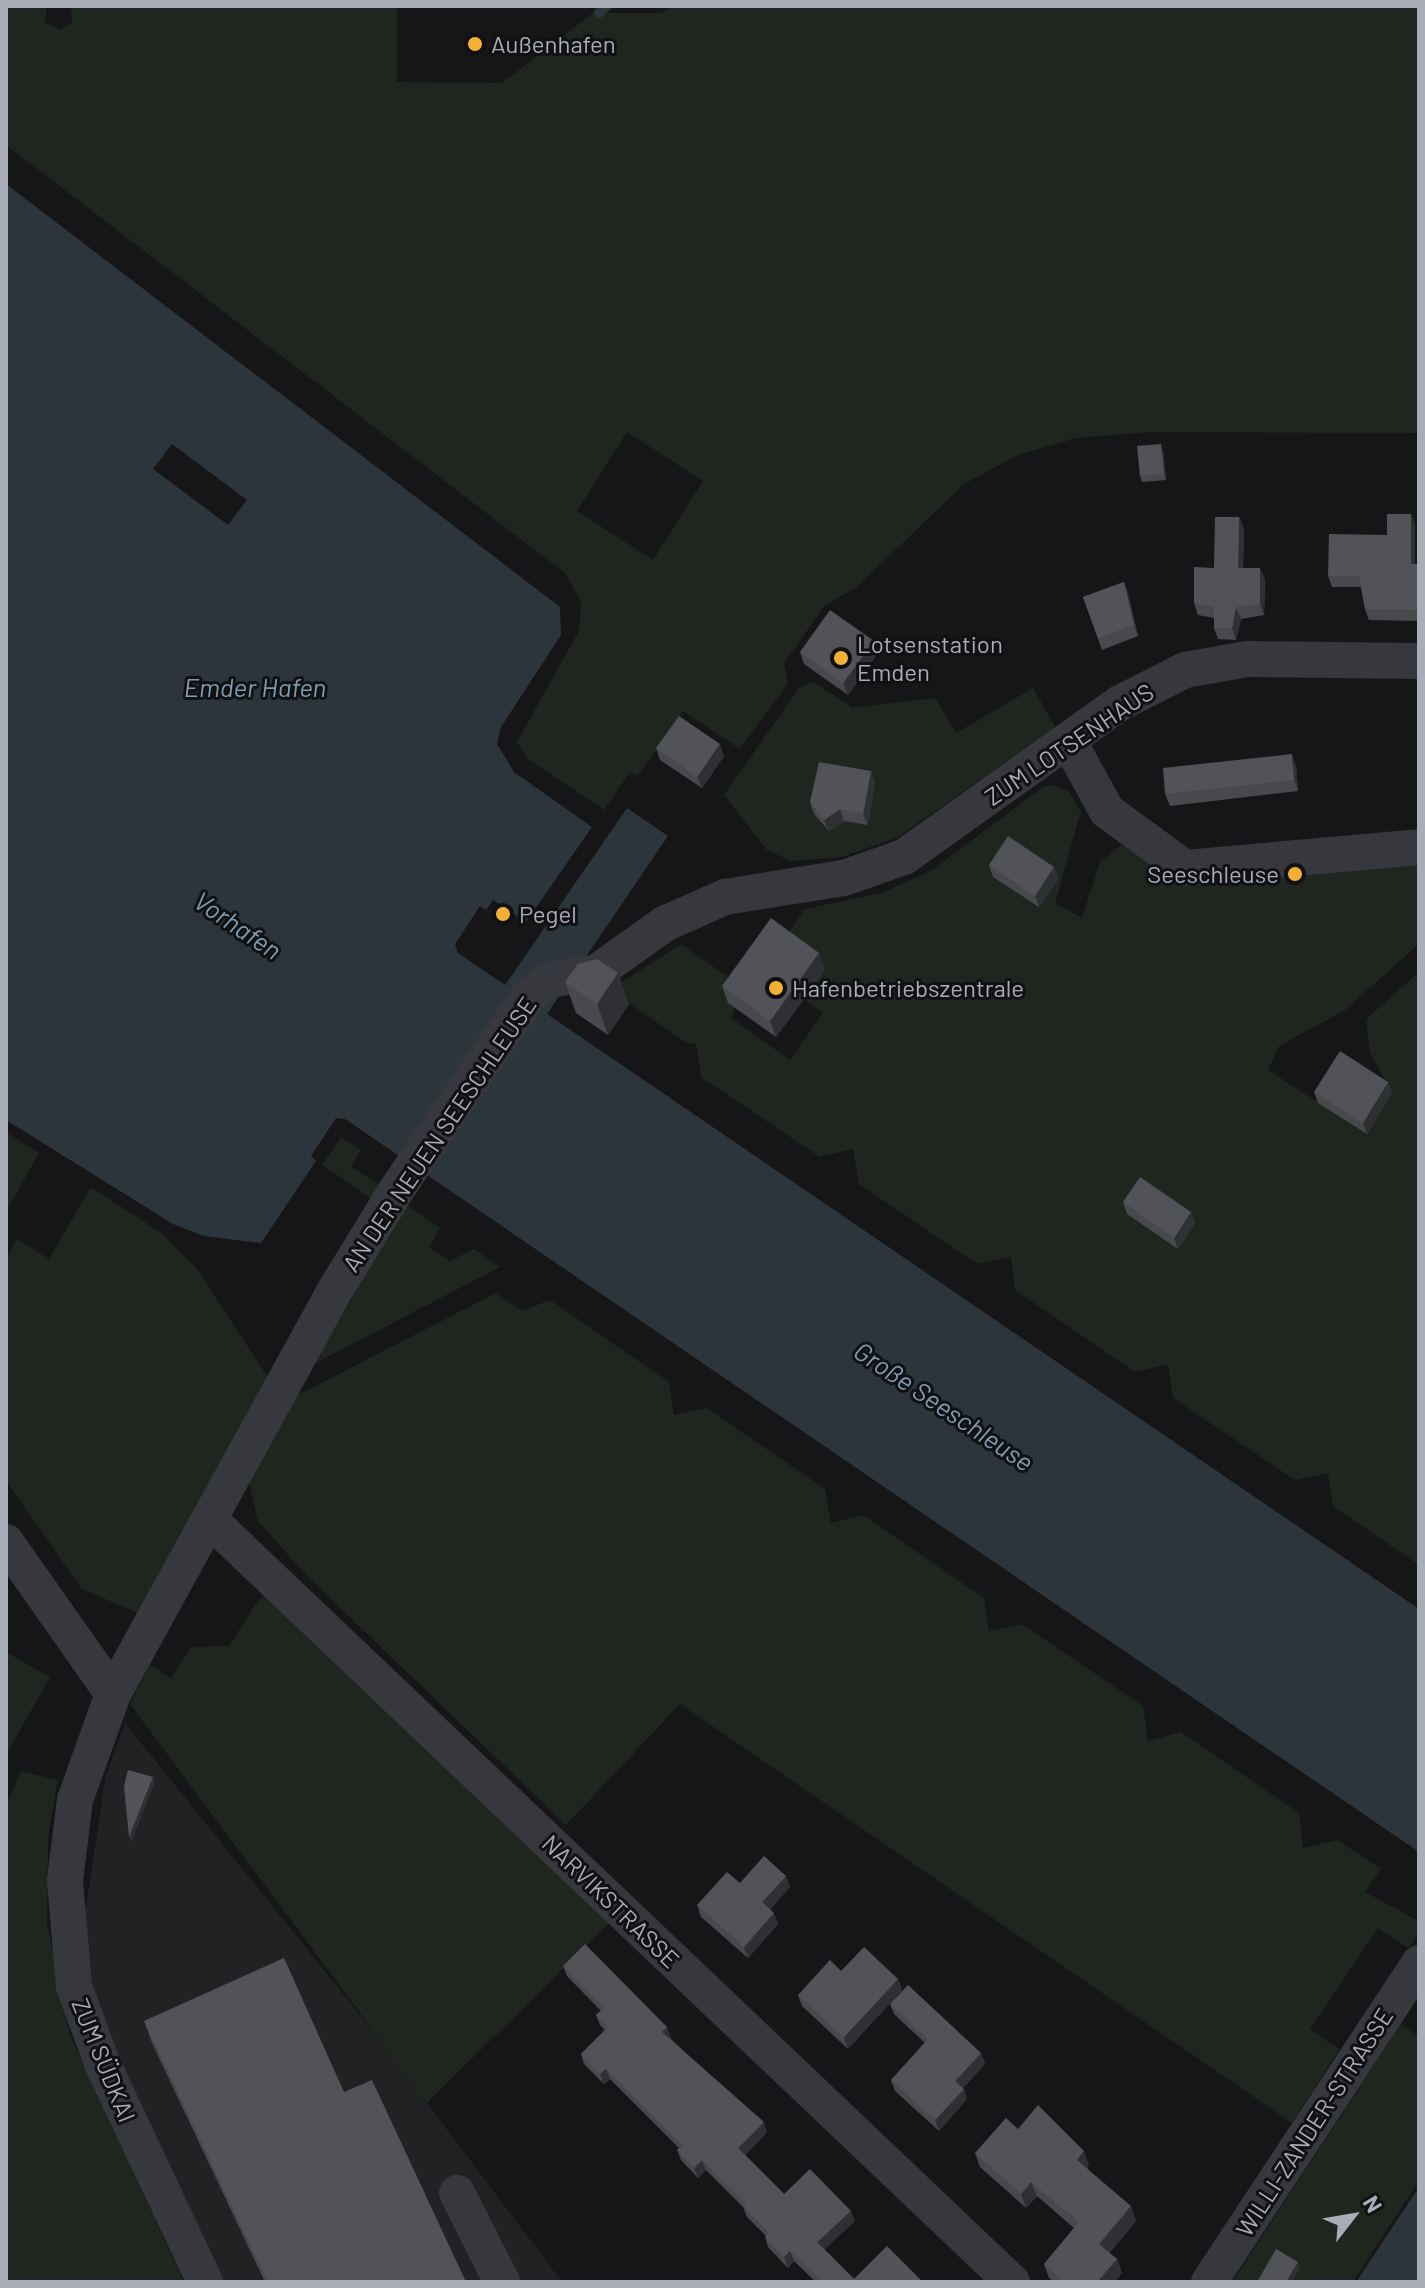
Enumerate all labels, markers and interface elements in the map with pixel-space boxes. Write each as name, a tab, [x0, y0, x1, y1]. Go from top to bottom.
place label: Außenhafen	[491, 30, 616, 58]
marker: Außenhafen	[466, 35, 484, 53]
place label: Lotsenstation Emden	[857, 630, 1003, 686]
marker: Lotsenstation Emden	[832, 649, 850, 667]
water label: Emder Hafen	[184, 671, 326, 703]
street label: ZUM LOTSENHAUS	[979, 677, 1159, 811]
place label: Seeschleuse	[1147, 860, 1279, 888]
marker: Seeschleuse	[1286, 865, 1304, 883]
water label: Vorhafen	[188, 884, 288, 966]
place label: Pegel	[519, 900, 577, 928]
marker: Pegel	[494, 905, 512, 923]
place label: Hafenbetriebszentrale	[792, 974, 1024, 1002]
marker: Hafenbetriebszentrale	[767, 979, 785, 997]
street label: AN DER NEUEN SEESCHLEUSE	[336, 991, 542, 1277]
water label: Große Seeschleuse	[848, 1335, 1040, 1477]
street label: NARVIKSTRASSE	[537, 1828, 685, 1974]
street label: ZUM SÜDKAI	[66, 1994, 142, 2126]
street label: WILLI-ZANDER-STRASSE	[1229, 2002, 1399, 2242]
north arrow	[1313, 2176, 1393, 2256]

